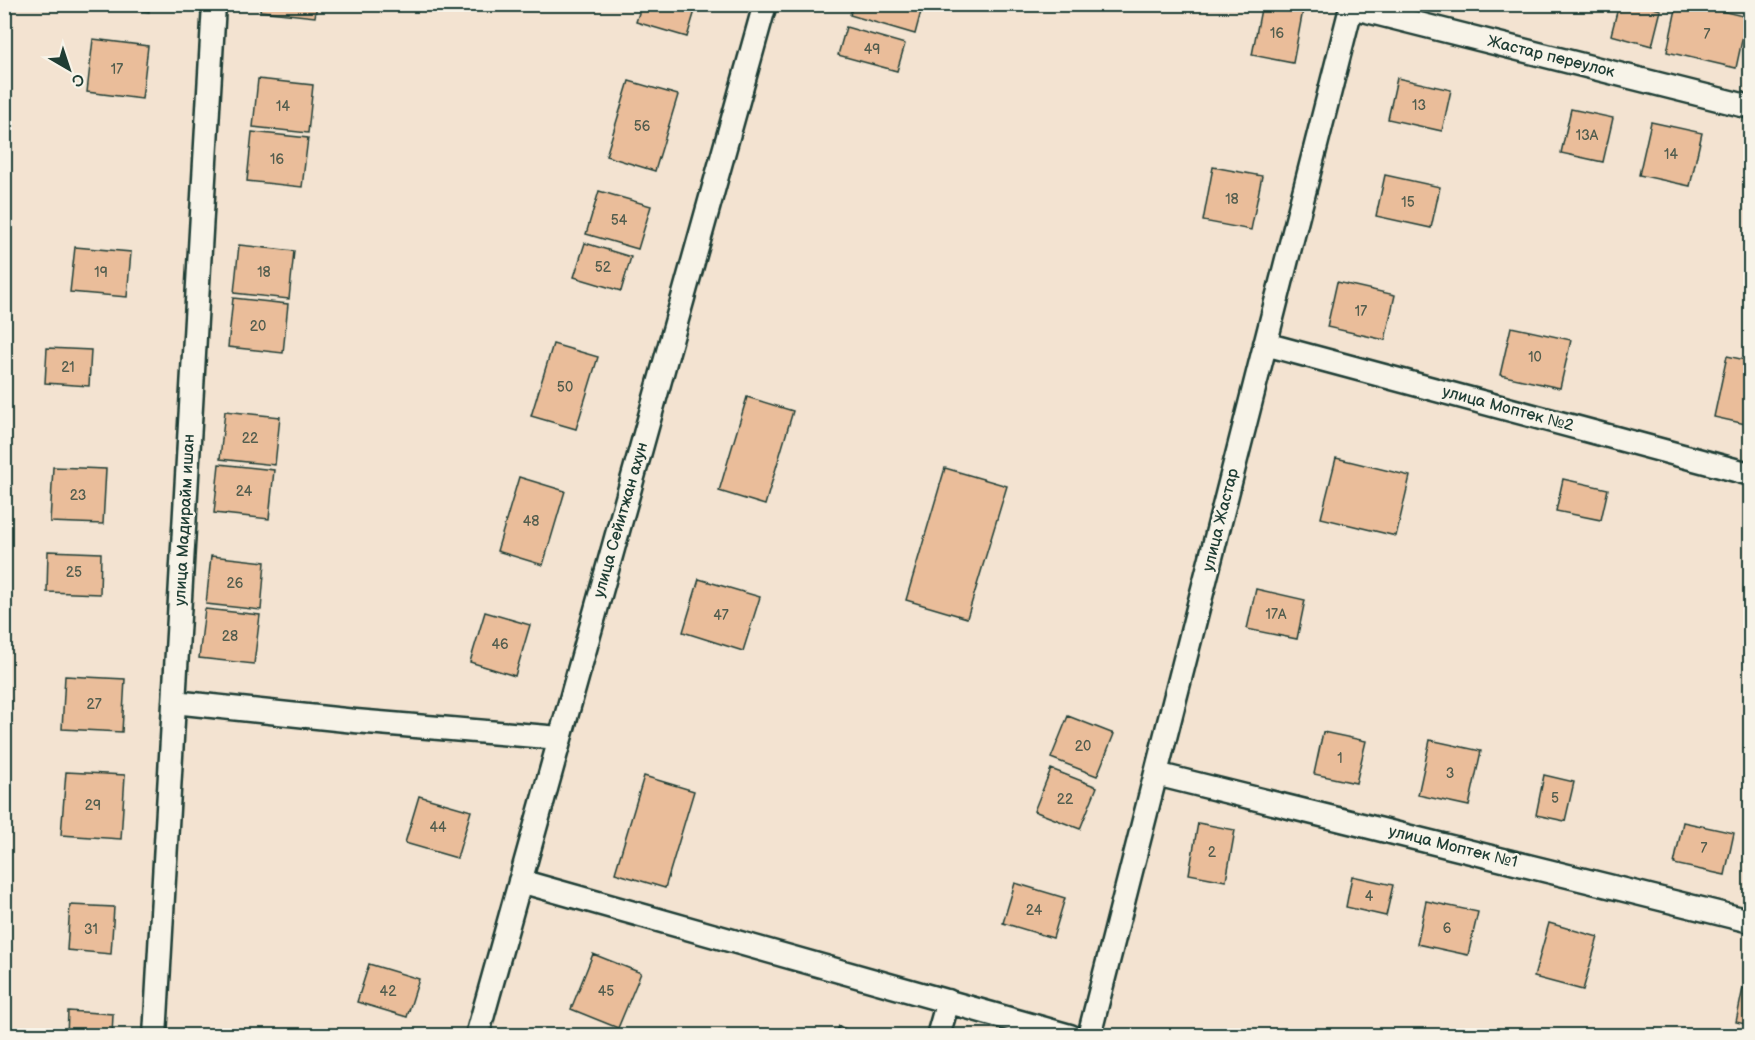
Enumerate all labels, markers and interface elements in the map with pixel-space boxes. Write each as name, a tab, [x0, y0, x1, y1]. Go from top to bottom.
house number: 16	[1270, 25, 1284, 42]
house number: 7	[1704, 26, 1711, 43]
street label: Жастар переулок	[1485, 32, 1617, 82]
north arrow	[39, 39, 99, 99]
house number: 49	[864, 41, 880, 58]
house number: 17	[111, 61, 123, 78]
text: С	[67, 69, 88, 90]
house number: 13	[1412, 97, 1426, 114]
house number: 14	[276, 98, 290, 115]
house number: 56	[634, 118, 651, 135]
house number: 13А	[1576, 127, 1599, 144]
house number: 14	[1664, 146, 1678, 163]
house number: 16	[270, 151, 284, 168]
house number: 18	[1225, 191, 1239, 208]
house number: 15	[1401, 194, 1415, 211]
house number: 54	[611, 212, 628, 229]
house number: 52	[595, 259, 612, 276]
house number: 19	[94, 264, 108, 281]
house number: 18	[257, 264, 271, 281]
house number: 17	[1355, 303, 1367, 320]
house number: 20	[250, 318, 266, 335]
house number: 10	[1528, 349, 1542, 366]
house number: 21	[61, 359, 75, 376]
house number: 50	[557, 379, 573, 396]
street label: улица Моптек №2	[1440, 382, 1576, 436]
house number: 22	[242, 430, 259, 447]
street label: улица Мадирайм ишан	[171, 433, 199, 607]
street label: улица Сейитжан ахун	[590, 440, 652, 600]
street label: улица Жастар	[1199, 467, 1243, 573]
house number: 24	[236, 483, 253, 500]
house number: 23	[70, 487, 86, 504]
house number: 48	[523, 513, 539, 530]
house number: 25	[66, 564, 82, 581]
house number: 26	[227, 575, 244, 592]
house number: 17А	[1266, 606, 1287, 623]
house number: 47	[713, 607, 729, 624]
house number: 28	[222, 628, 238, 645]
house number: 46	[491, 636, 509, 653]
house number: 27	[86, 696, 102, 713]
house number: 20	[1075, 738, 1091, 755]
house number: 1	[1337, 750, 1343, 767]
house number: 3	[1446, 765, 1454, 782]
house number: 5	[1551, 790, 1559, 807]
house number: 22	[1057, 791, 1074, 808]
house number: 29	[85, 797, 101, 814]
house number: 44	[429, 819, 447, 836]
street label: улица Моптек №1	[1387, 822, 1519, 872]
house number: 7	[1701, 840, 1708, 857]
house number: 2	[1208, 844, 1217, 861]
house number: 4	[1365, 888, 1374, 905]
house number: 24	[1026, 902, 1043, 919]
house number: 6	[1443, 920, 1452, 937]
house number: 31	[84, 921, 98, 938]
house number: 42	[380, 983, 397, 1000]
house number: 45	[598, 983, 614, 1000]

